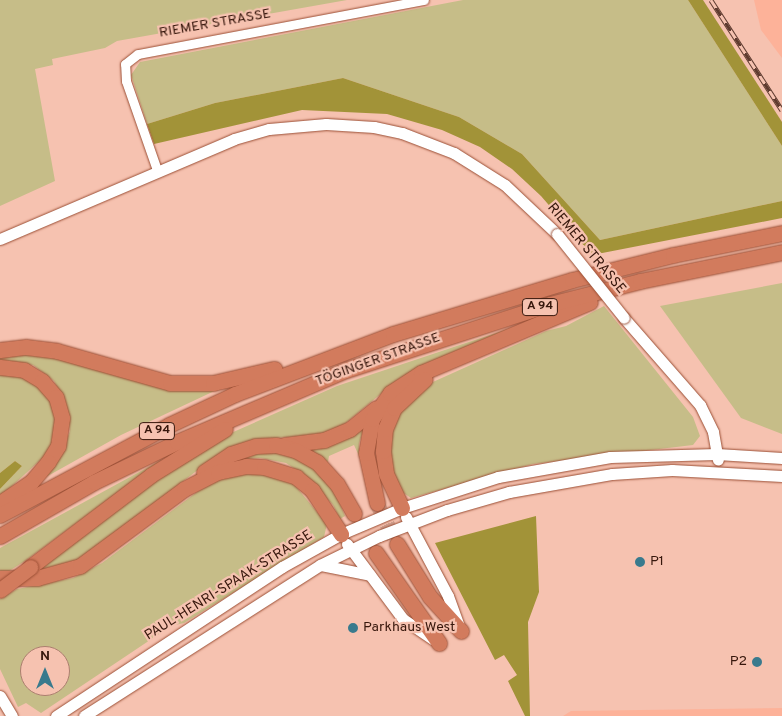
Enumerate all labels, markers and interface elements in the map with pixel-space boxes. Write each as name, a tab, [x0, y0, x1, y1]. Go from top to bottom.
street label: RIEMER STRASSE	[158, 6, 272, 42]
street label: RIEMER STRASSE	[543, 200, 629, 298]
road number: A 94	[521, 298, 559, 316]
street label: TÖGINGER STRASSE	[313, 330, 443, 390]
road number: A 94	[138, 422, 176, 441]
street label: PAUL-HENRI-SPAAK-STRASSE	[142, 527, 316, 645]
place label: P1	[650, 554, 664, 570]
marker: P1	[634, 556, 646, 568]
place label: Parkhaus West	[363, 620, 456, 636]
marker: Parkhaus West	[347, 622, 359, 634]
north arrow	[20, 646, 70, 696]
text: N	[40, 648, 50, 665]
place label: P2	[730, 654, 747, 670]
marker: P2	[751, 656, 763, 668]

